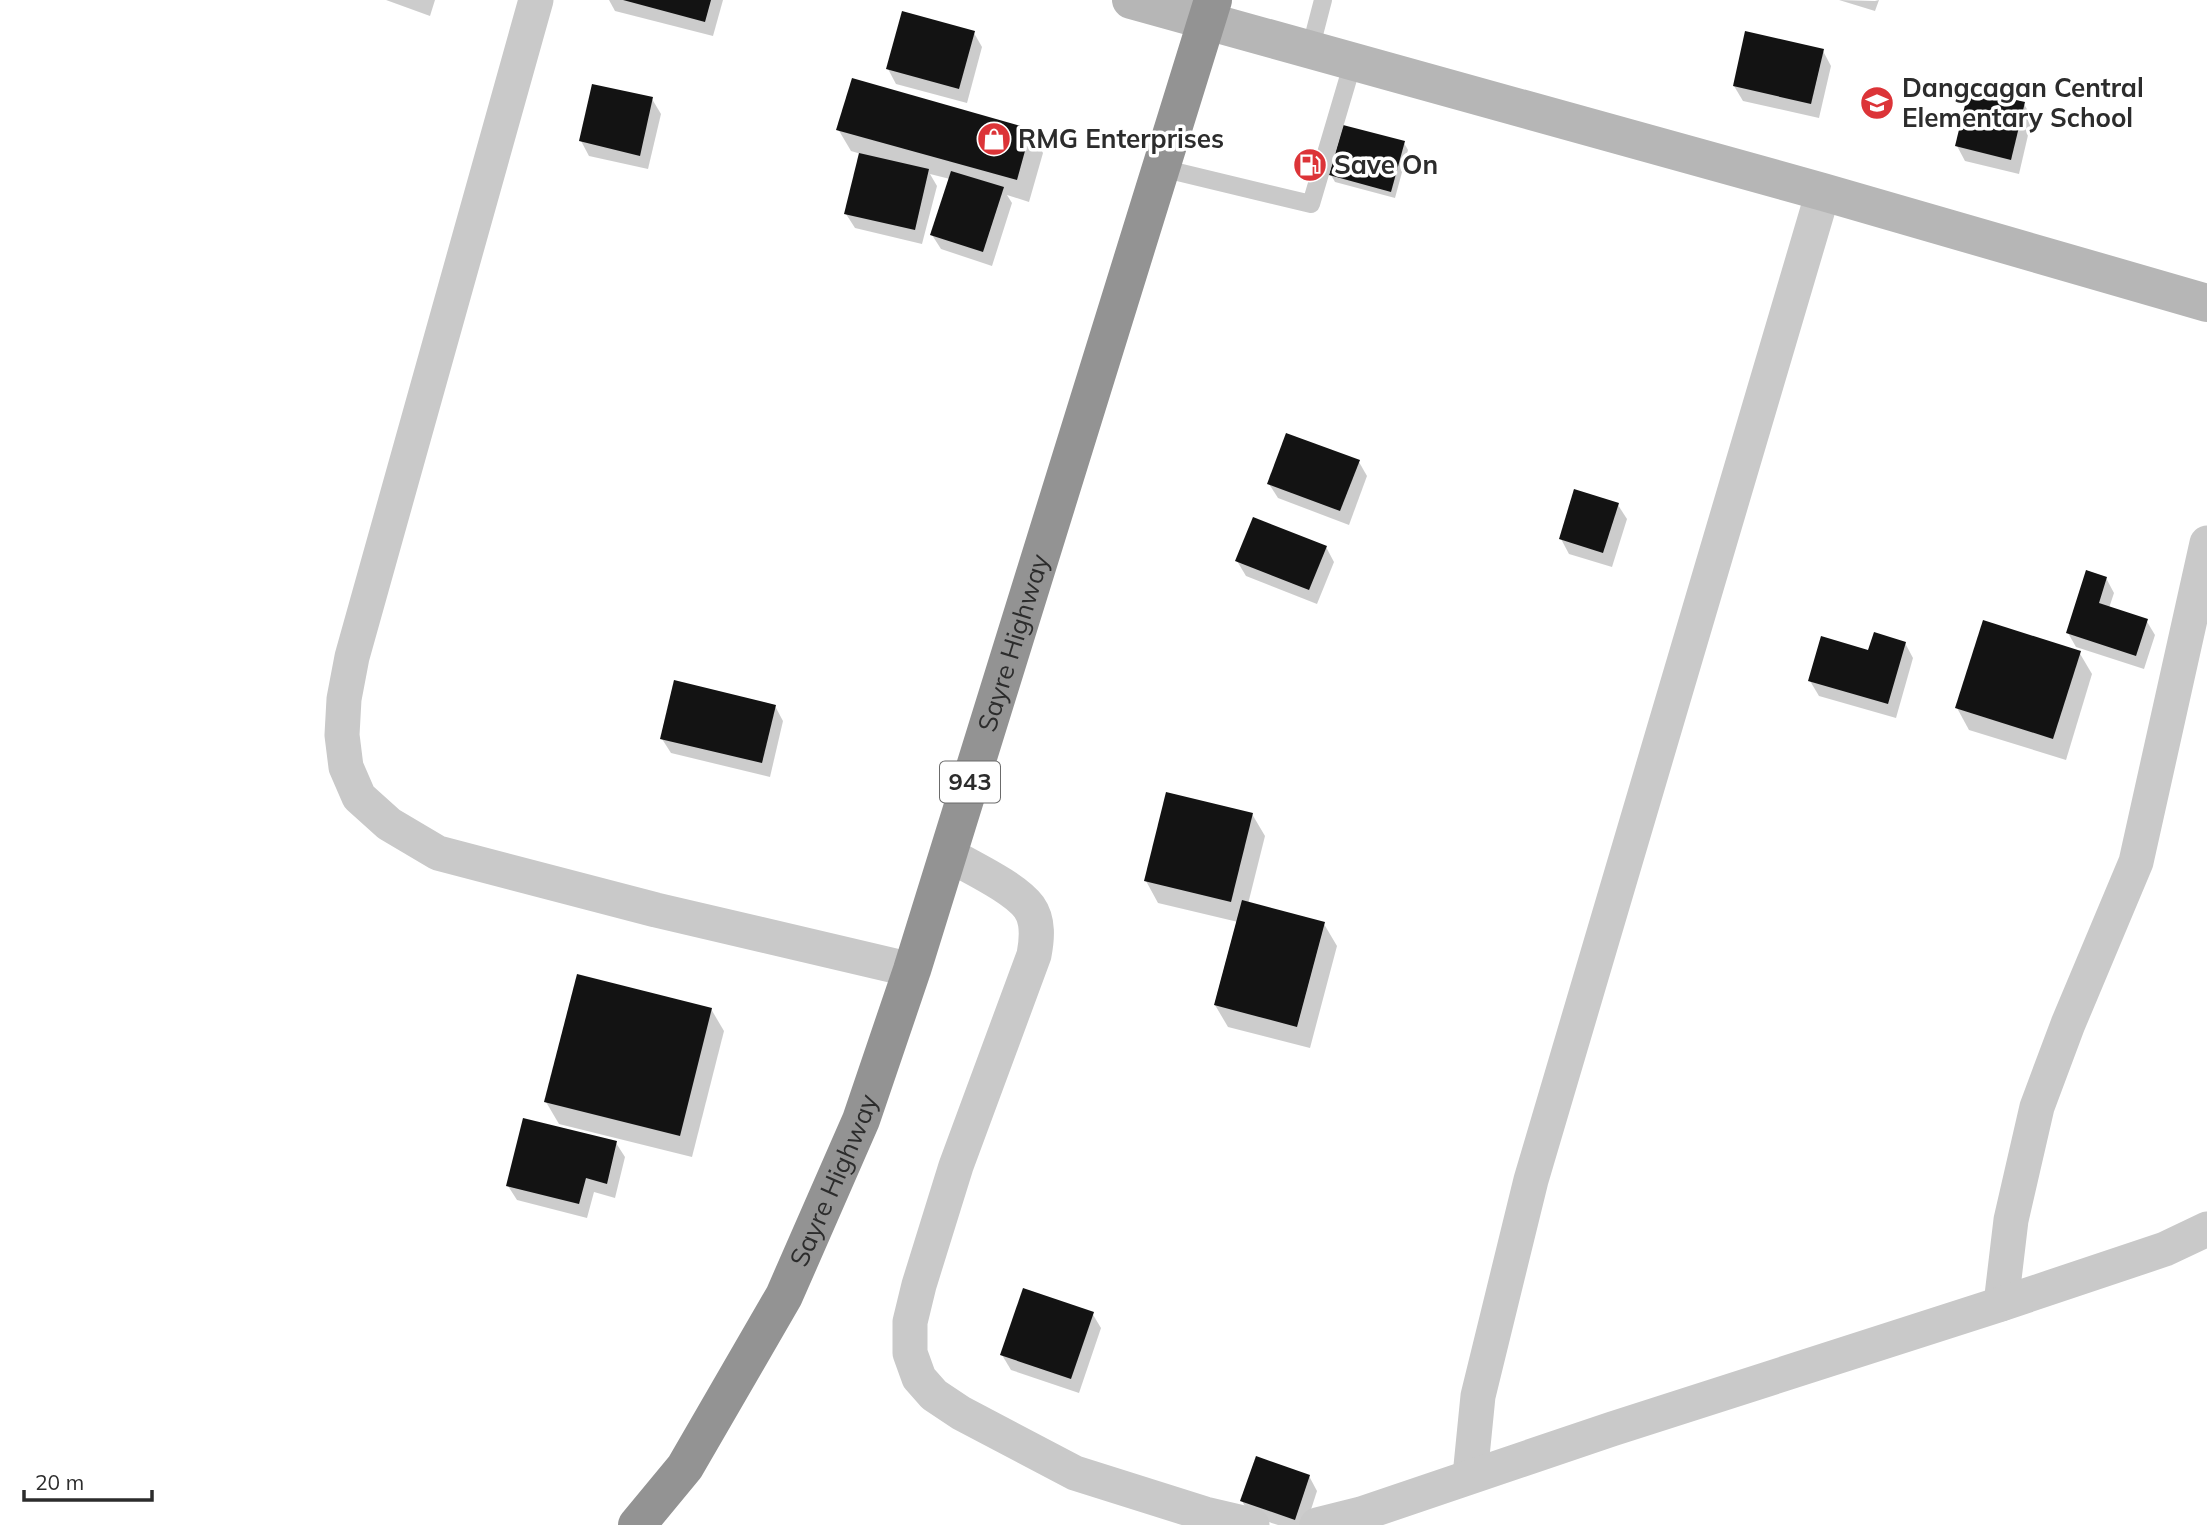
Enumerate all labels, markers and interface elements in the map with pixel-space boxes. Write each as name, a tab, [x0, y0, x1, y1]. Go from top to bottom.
place label: Dangcagan Central Elementary School	[1902, 71, 2144, 134]
school or university icon: Dangcagan Central Elementary School	[1858, 84, 1896, 122]
shop icon: RMG Enterprises	[975, 120, 1013, 158]
place label: RMG Enterprises	[1018, 122, 1224, 155]
fuel station icon: Save On	[1291, 146, 1329, 184]
place label: Save On	[1334, 148, 1438, 181]
street label: Sayre Highway	[970, 550, 1056, 736]
road number: 943	[940, 762, 1000, 802]
street label: Sayre Highway	[782, 1090, 885, 1271]
scale bar	[24, 1458, 152, 1502]
text: 20 m	[35, 1469, 84, 1495]

